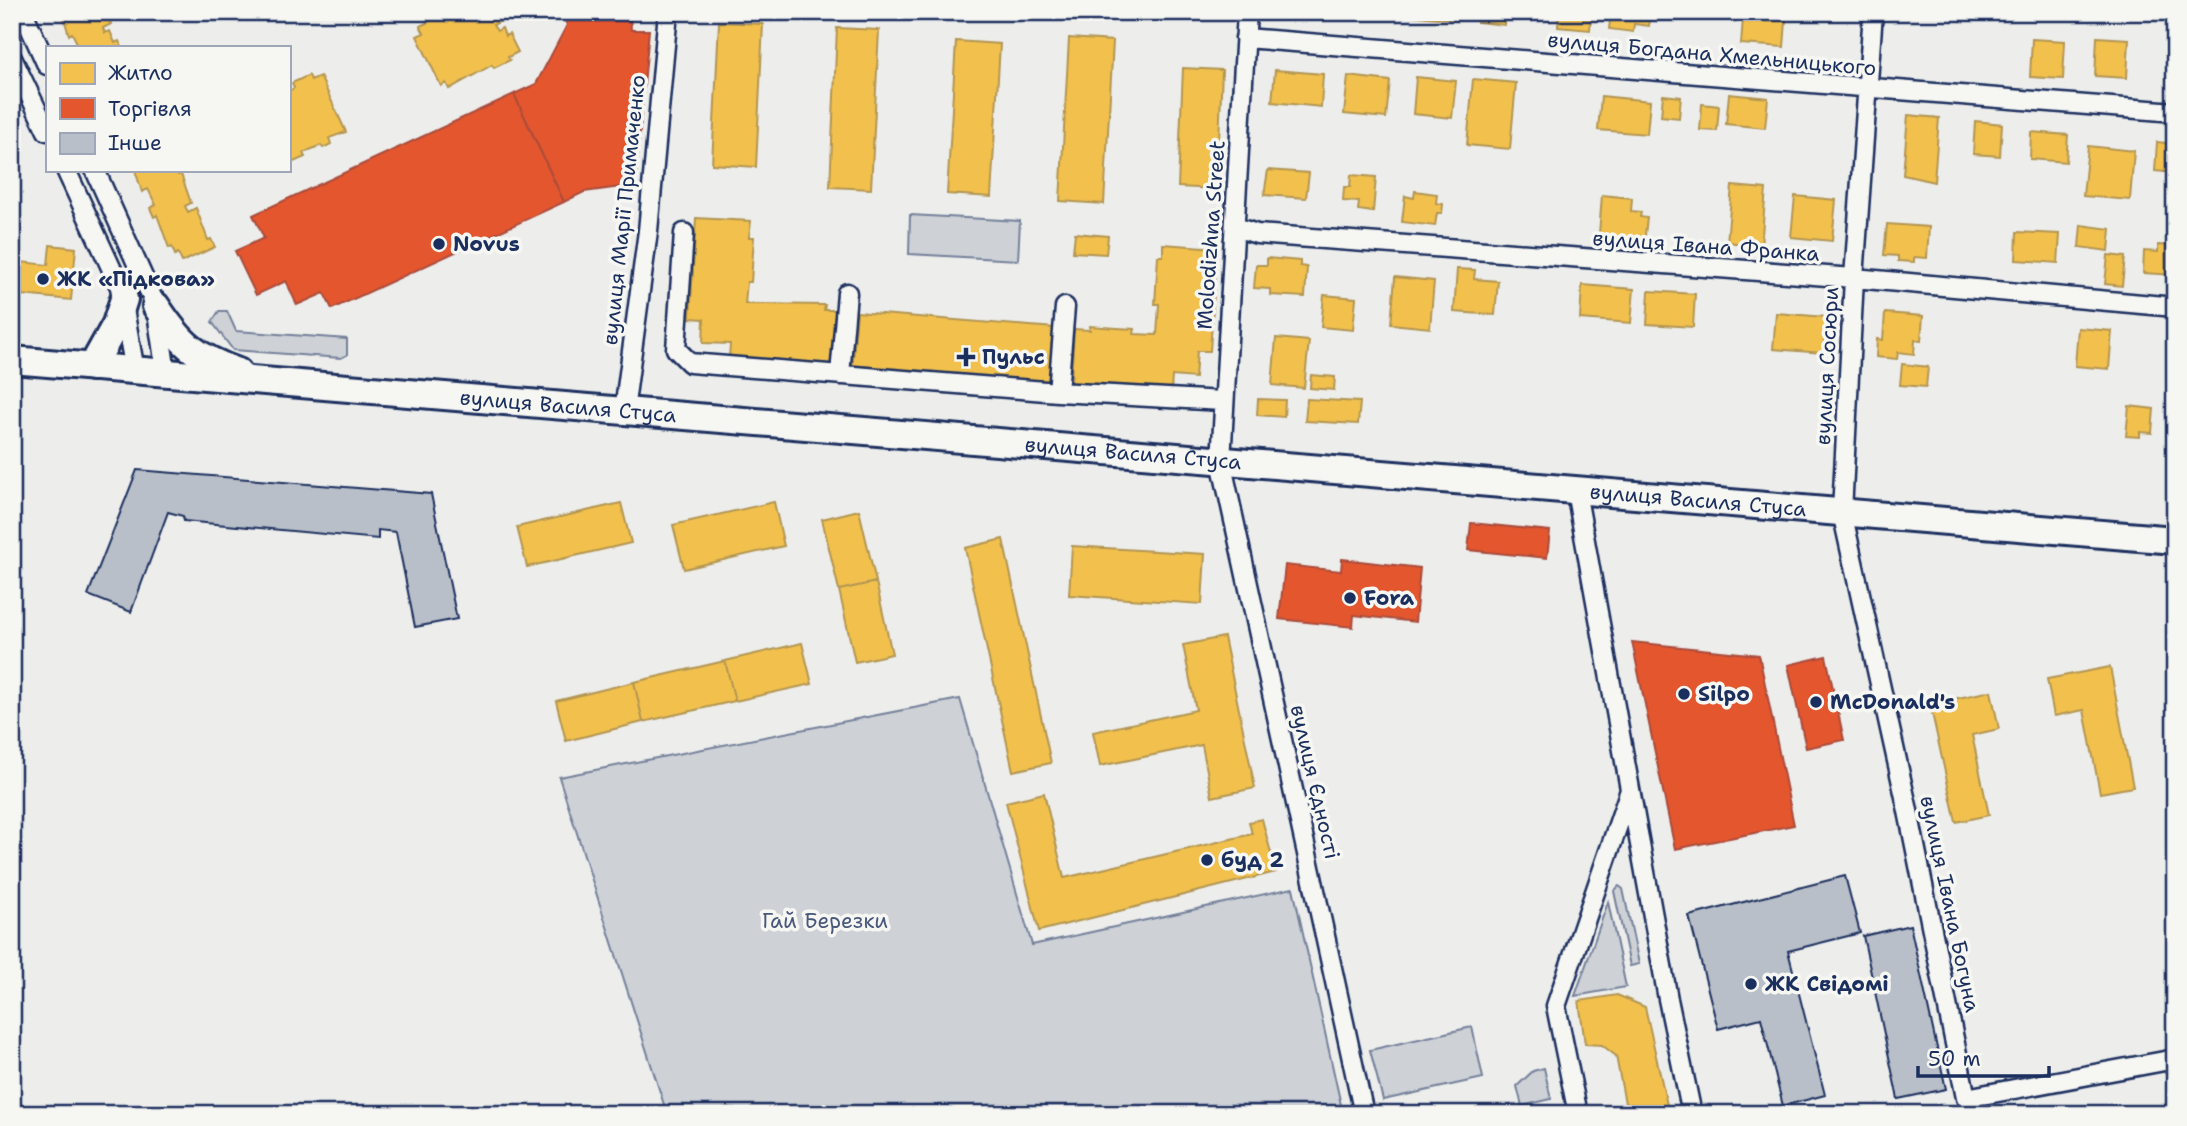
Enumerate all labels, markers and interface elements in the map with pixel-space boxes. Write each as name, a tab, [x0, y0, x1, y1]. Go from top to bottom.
street label: вулиця Богдана Хмельницького	[1546, 26, 1878, 82]
legend	[46, 46, 290, 172]
text: Житло	[108, 59, 173, 87]
street label: вулиця Марії Примаченко	[596, 73, 652, 347]
text: Торгівля	[108, 95, 192, 123]
text: Інше	[108, 129, 162, 157]
street label: Molodizhna Street	[1190, 139, 1232, 331]
street label: вулиця Івана Франка	[1591, 224, 1821, 268]
place label: Novus	[453, 230, 520, 258]
marker: Novus	[431, 236, 447, 252]
place label: ЖК «Підкова»	[57, 265, 215, 293]
marker: ЖК «Підкова»	[35, 271, 51, 287]
street label: вулиця Сосюри	[1809, 286, 1845, 446]
place label: Пульс	[982, 343, 1045, 371]
marker: Пульс	[956, 347, 976, 367]
street label: вулиця Василя Стуса	[459, 383, 678, 429]
street label: вулиця Василя Стуса	[1024, 430, 1243, 476]
street label: вулиця Василя Стуса	[1589, 477, 1808, 523]
place label: Fora	[1364, 584, 1415, 612]
marker: Fora	[1342, 590, 1358, 606]
place label: Silpo	[1698, 680, 1750, 708]
marker: Silpo	[1676, 686, 1692, 702]
place label: McDonald's	[1830, 688, 1955, 716]
marker: McDonald's	[1808, 694, 1824, 710]
street label: вулиця Єдності	[1284, 702, 1346, 862]
street label: вулиця Івана Богуна	[1913, 793, 1987, 1015]
place label: буд 2	[1221, 846, 1284, 874]
marker: буд 2	[1199, 852, 1215, 868]
park label: Гай Березки	[762, 907, 888, 935]
place label: ЖК Свідомі	[1765, 970, 1889, 998]
marker: ЖК Свідомі	[1743, 976, 1759, 992]
scale bar	[1918, 1035, 2049, 1079]
text: 50 m	[1928, 1045, 1981, 1073]

